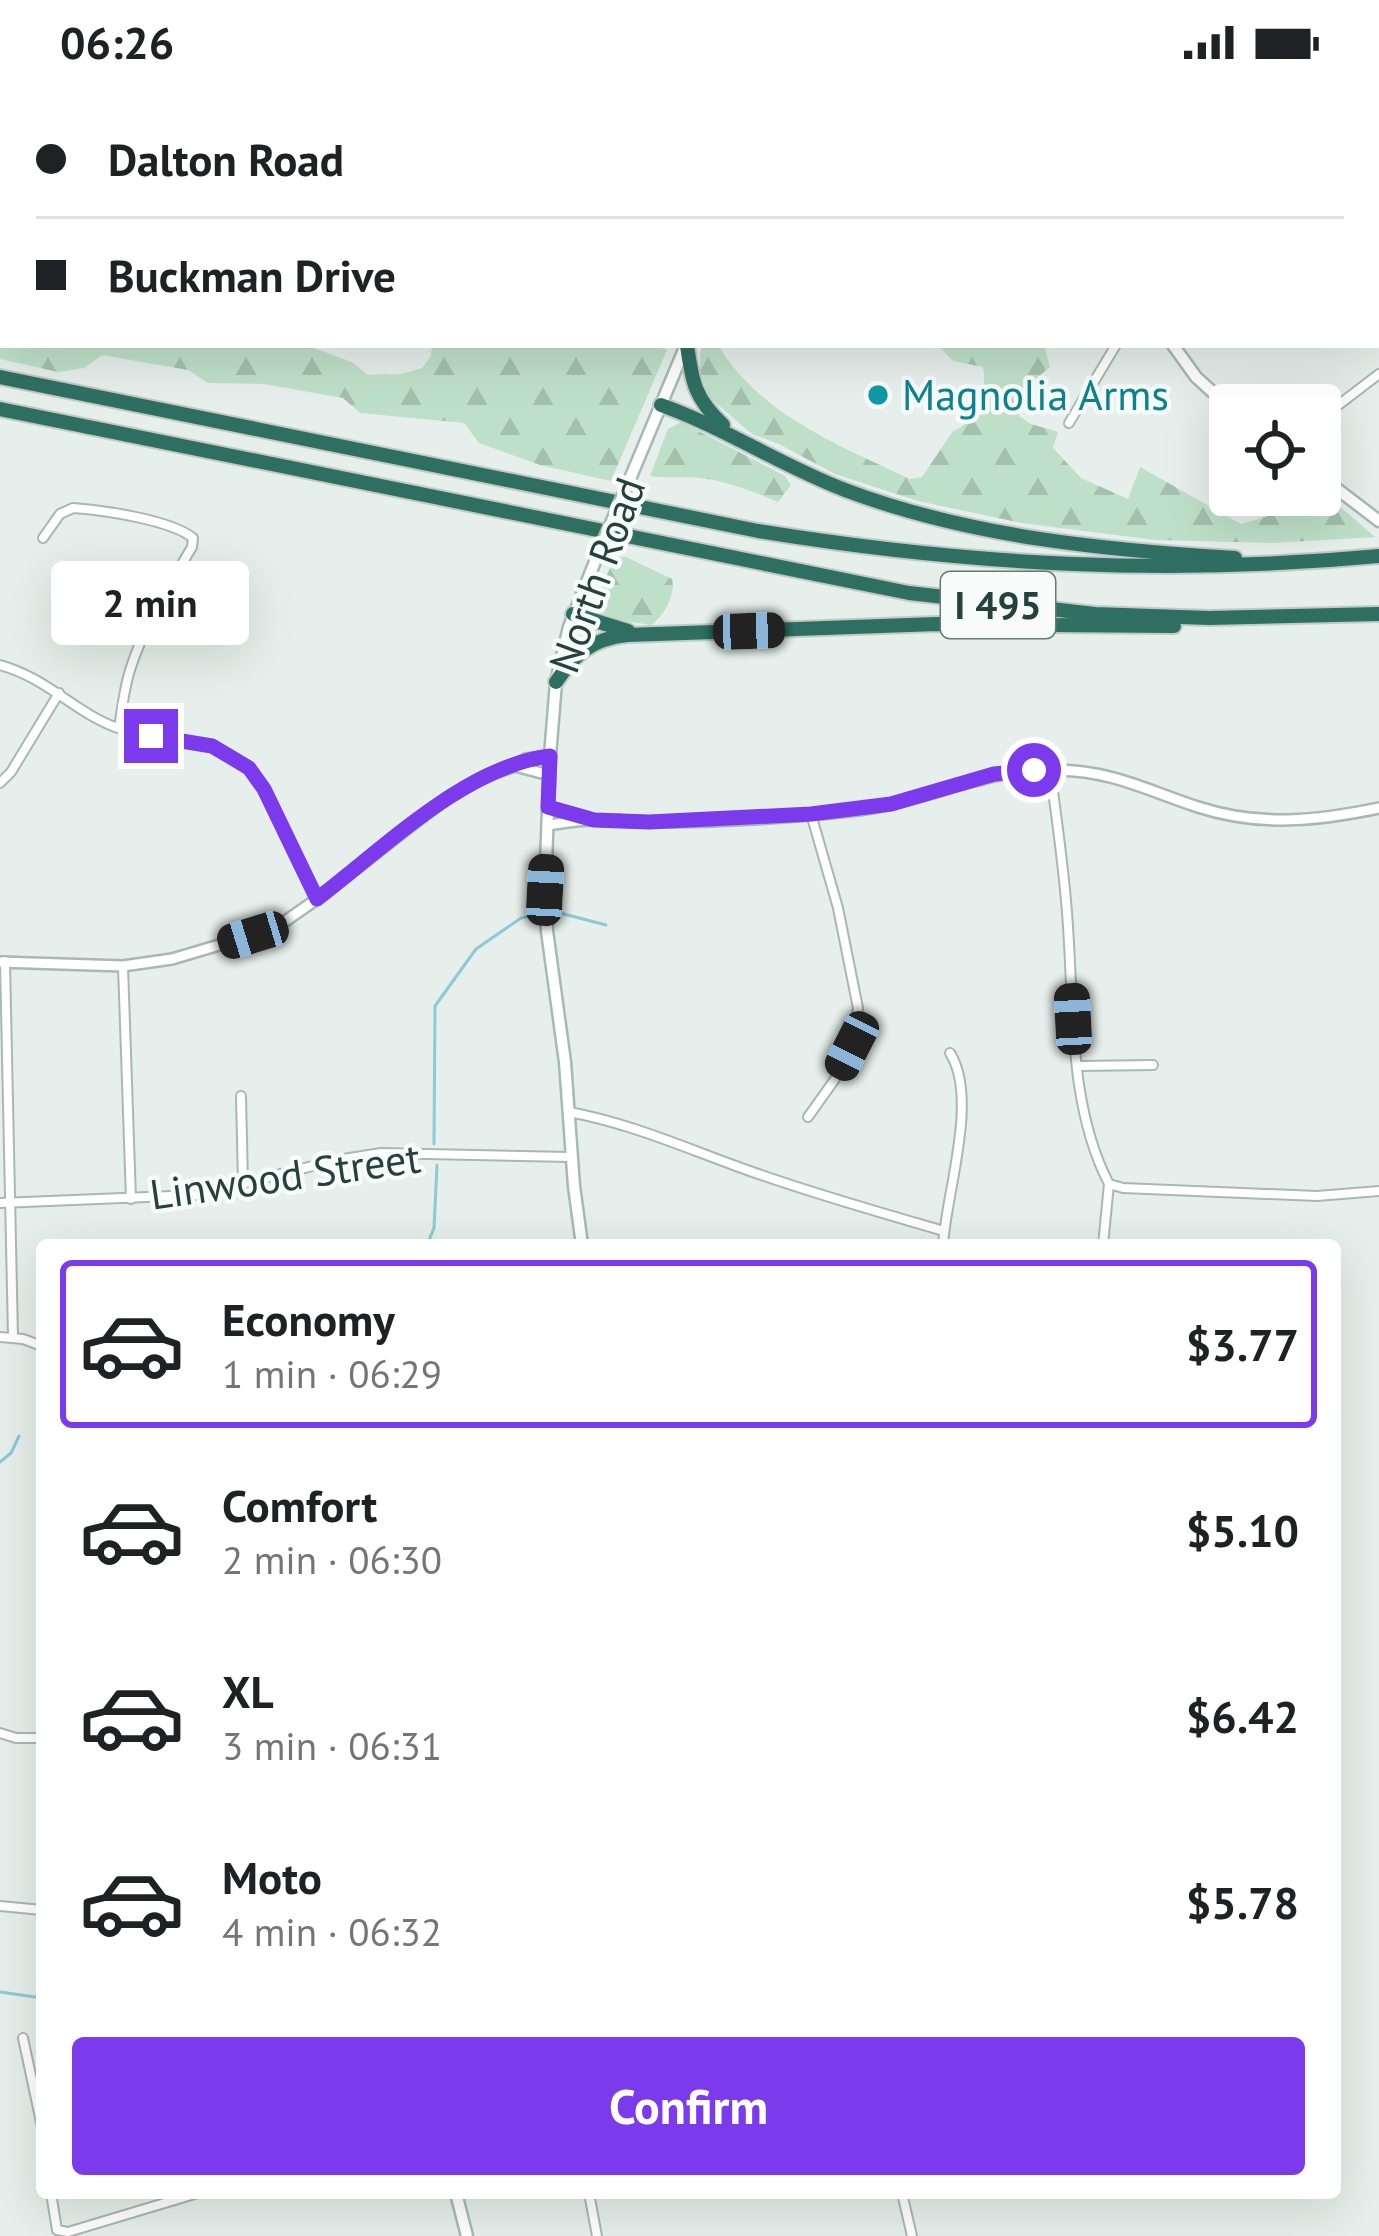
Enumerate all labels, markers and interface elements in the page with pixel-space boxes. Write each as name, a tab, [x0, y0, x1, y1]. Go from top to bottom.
text: 06:26	[60, 13, 174, 71]
text: Dalton Road	[108, 130, 344, 188]
text: Buckman Drive	[108, 246, 396, 304]
place label: Magnolia Arms	[902, 367, 1169, 422]
marker: Magnolia Arms	[865, 382, 891, 408]
map controls	[1209, 384, 1341, 516]
button: locate	[1209, 384, 1341, 516]
street label: North Road	[536, 470, 657, 680]
callout: 2 min	[52, 562, 250, 646]
road number: I 495	[941, 572, 1055, 638]
text: 2 min	[102, 577, 198, 628]
car	[712, 612, 786, 650]
route end	[124, 709, 178, 763]
route start	[1007, 743, 1061, 797]
car	[525, 853, 565, 927]
car	[213, 907, 293, 963]
car	[1053, 982, 1093, 1056]
car	[820, 1006, 884, 1086]
street label: Linwood Street	[146, 1129, 424, 1222]
icon: car	[78, 1290, 186, 1398]
text: Economy	[222, 1290, 395, 1348]
text: $3.77	[1186, 1315, 1299, 1373]
text: 1 min · 06:29	[222, 1348, 442, 1399]
icon: car	[78, 1476, 186, 1584]
text: Comfort	[222, 1476, 377, 1534]
text: $5.10	[1186, 1501, 1299, 1559]
text: 2 min · 06:30	[222, 1534, 442, 1585]
icon: car	[78, 1662, 186, 1770]
text: XL	[222, 1662, 274, 1720]
text: $6.42	[1186, 1687, 1299, 1745]
text: 3 min · 06:31	[222, 1720, 442, 1771]
icon: car	[78, 1848, 186, 1956]
text: Moto	[222, 1848, 322, 1906]
text: $5.78	[1186, 1873, 1299, 1931]
text: 4 min · 06:32	[222, 1906, 442, 1957]
button: Confirm	[72, 2037, 1305, 2175]

